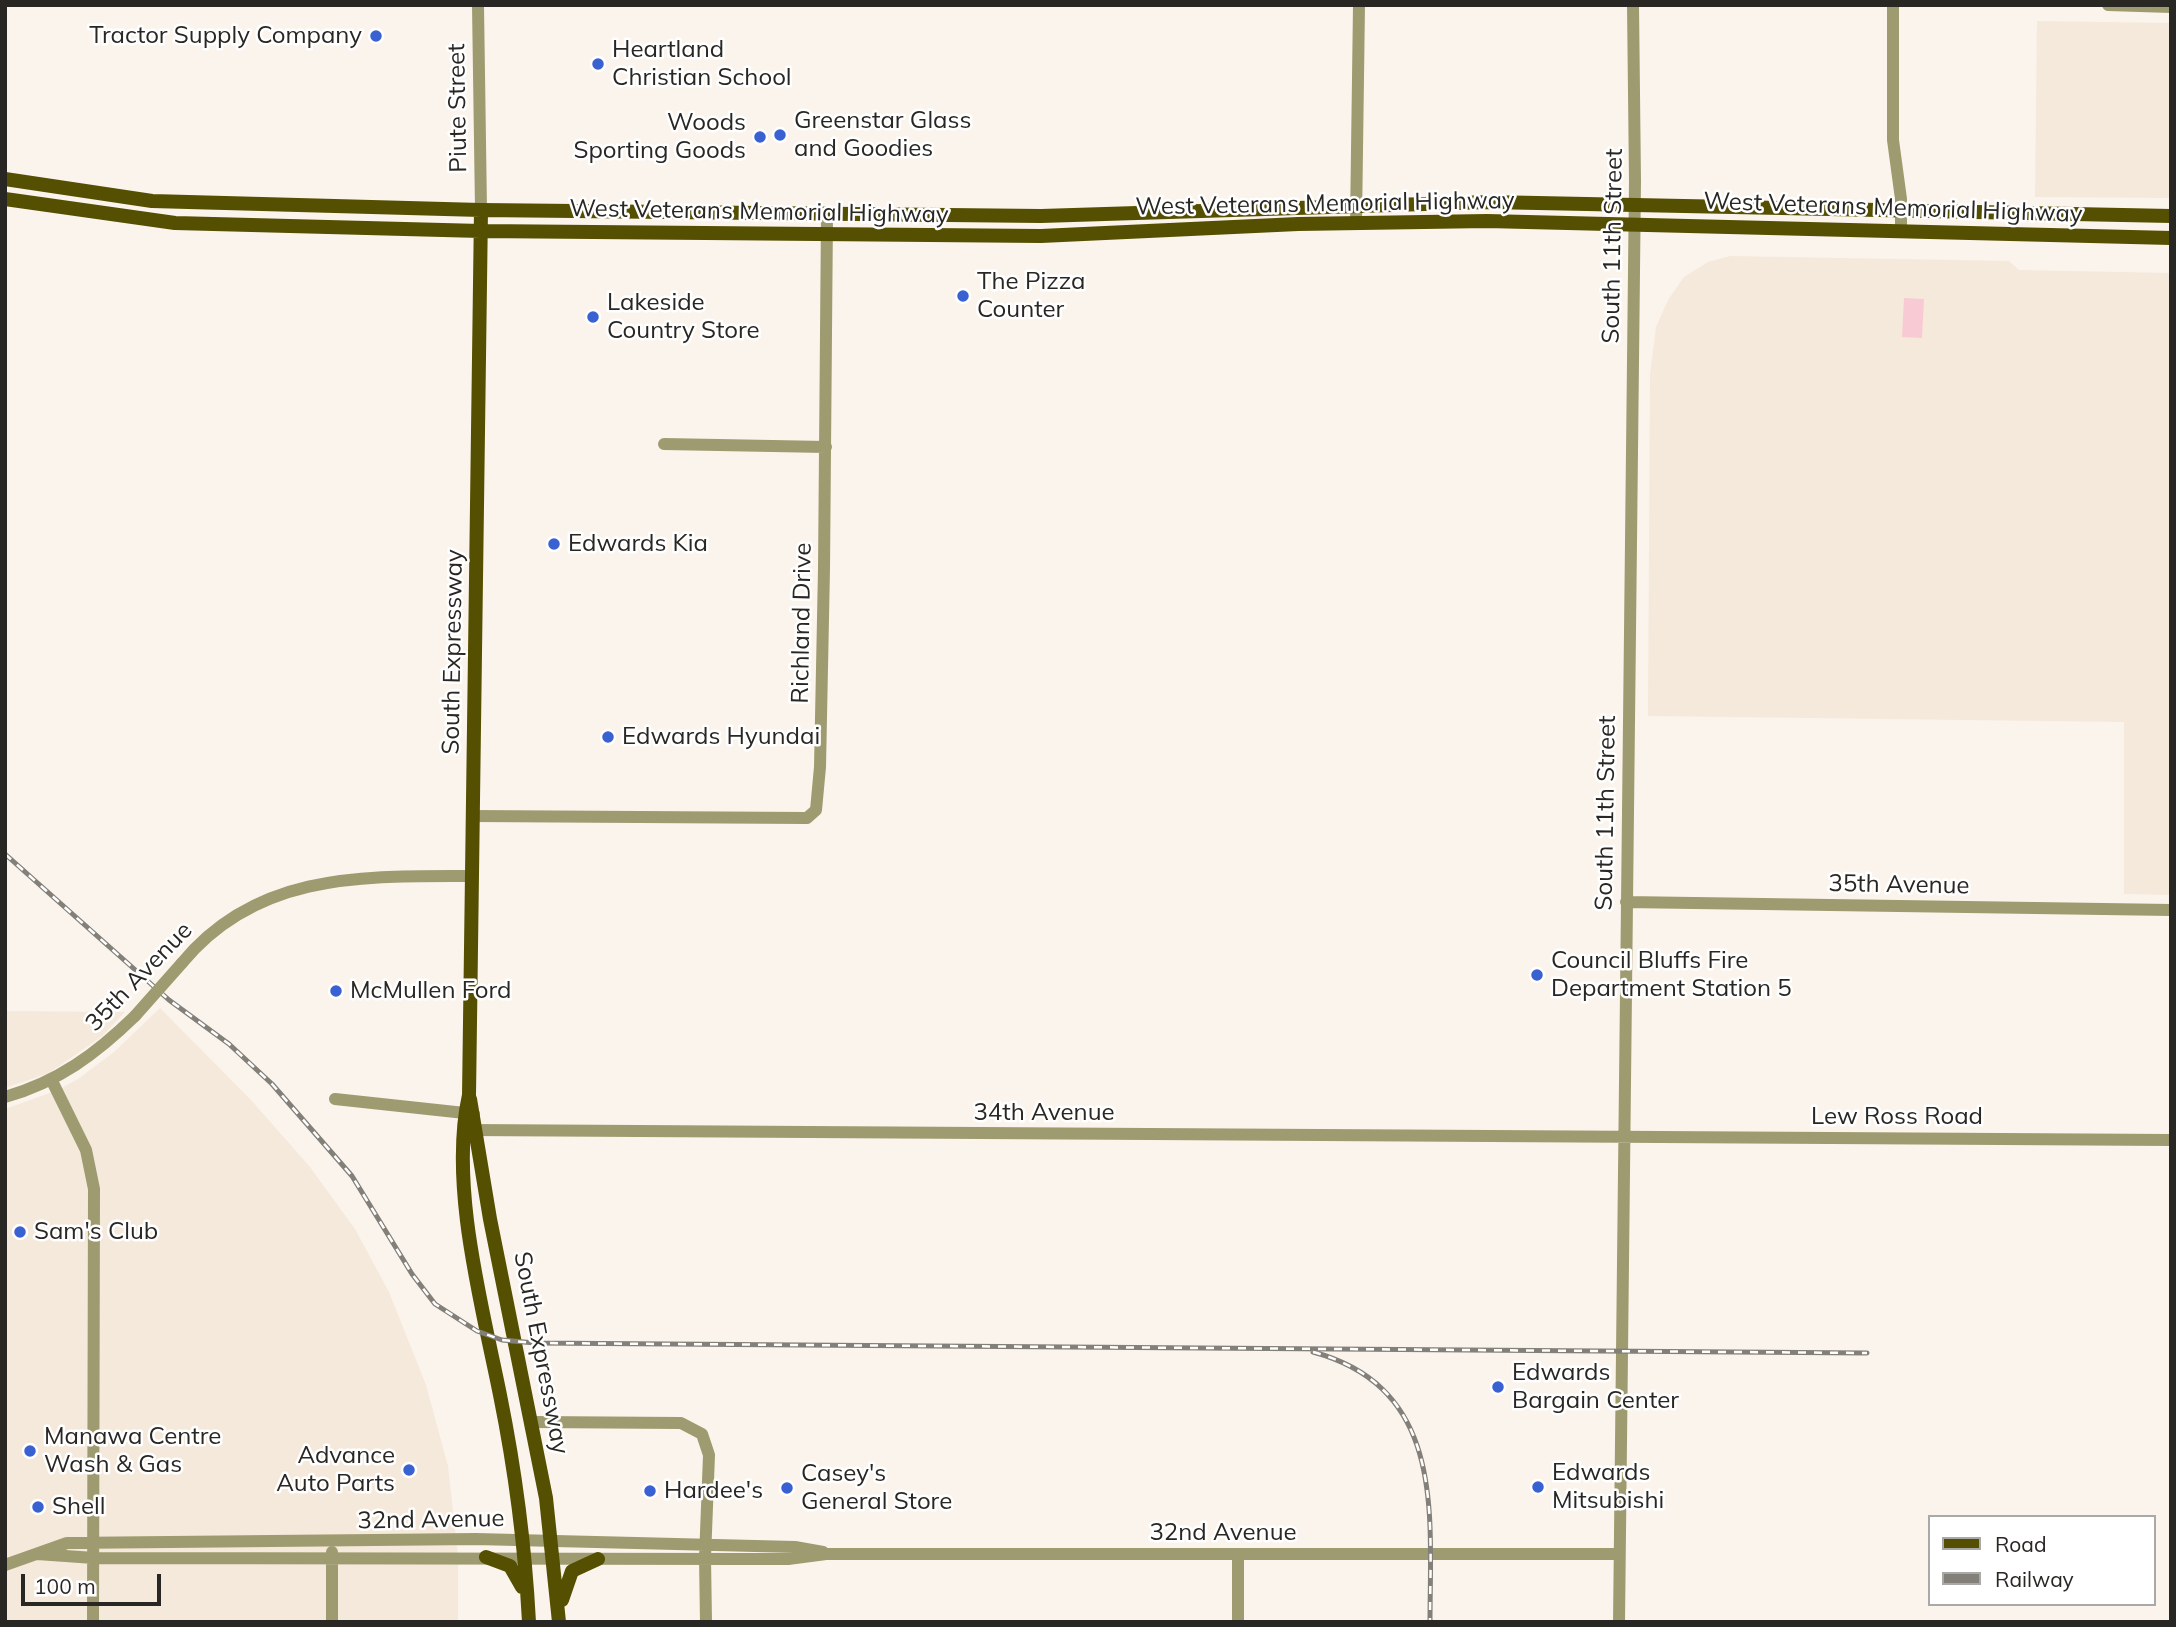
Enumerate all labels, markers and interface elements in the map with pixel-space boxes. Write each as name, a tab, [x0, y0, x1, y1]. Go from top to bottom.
place label: Tractor Supply Company	[89, 22, 362, 50]
marker: Tractor Supply Company	[368, 28, 384, 44]
place label: Heartland Christian School	[612, 36, 792, 92]
street label: Piute Street	[442, 43, 474, 173]
marker: Heartland Christian School	[590, 56, 606, 72]
place label: Greenstar Glass and Goodies	[794, 107, 971, 163]
place label: Woods Sporting Goods	[573, 109, 746, 165]
marker: Greenstar Glass and Goodies	[772, 127, 788, 143]
marker: Woods Sporting Goods	[752, 129, 768, 145]
street label: South 11th Street	[1597, 148, 1629, 344]
street label: West Veterans Memorial Highway	[1135, 186, 1515, 222]
street label: West Veterans Memorial Highway	[1703, 187, 2083, 229]
street label: West Veterans Memorial Highway	[569, 194, 949, 230]
place label: The Pizza Counter	[977, 268, 1085, 324]
marker: The Pizza Counter	[955, 288, 971, 304]
place label: Lakeside Country Store	[607, 289, 760, 345]
marker: Lakeside Country Store	[585, 309, 601, 325]
place label: Edwards Kia	[568, 530, 708, 558]
marker: Edwards Kia	[546, 536, 562, 552]
street label: Richland Drive	[786, 542, 818, 704]
street label: South Expressway	[437, 549, 469, 755]
street label: South 11th Street	[1590, 715, 1622, 911]
place label: Edwards Hyundai	[622, 723, 820, 751]
marker: Edwards Hyundai	[600, 729, 616, 745]
street label: 35th Avenue	[1828, 869, 1970, 901]
street label: 35th Avenue	[80, 916, 198, 1038]
place label: Council Bluffs Fire Department Station 5	[1551, 947, 1792, 1003]
marker: Council Bluffs Fire Department Station 5	[1529, 967, 1545, 983]
place label: McMullen Ford	[350, 977, 511, 1005]
marker: McMullen Ford	[328, 983, 344, 999]
street label: 34th Avenue	[973, 1099, 1115, 1127]
street label: Lew Ross Road	[1811, 1103, 1983, 1131]
place label: Sam's Club	[34, 1218, 158, 1246]
marker: Sam's Club	[12, 1224, 28, 1240]
street label: South Expressway	[507, 1249, 575, 1457]
place label: Edwards Bargain Center	[1512, 1359, 1679, 1415]
marker: Edwards Bargain Center	[1490, 1379, 1506, 1395]
place label: Manawa Centre Wash & Gas	[44, 1423, 221, 1479]
place label: Advance Auto Parts	[276, 1442, 395, 1498]
marker: Manawa Centre Wash & Gas	[22, 1443, 38, 1459]
place label: Edwards Mitsubishi	[1552, 1459, 1664, 1515]
place label: Casey's General Store	[801, 1460, 952, 1516]
marker: Advance Auto Parts	[401, 1462, 417, 1478]
place label: Hardee's	[664, 1477, 763, 1505]
marker: Edwards Mitsubishi	[1530, 1479, 1546, 1495]
marker: Casey's General Store	[779, 1480, 795, 1496]
marker: Hardee's	[642, 1483, 658, 1499]
place label: Shell	[52, 1493, 105, 1521]
marker: Shell	[30, 1499, 46, 1515]
street label: 32nd Avenue	[357, 1504, 505, 1536]
legend	[1927, 1515, 2155, 1606]
street label: 32nd Avenue	[1149, 1519, 1297, 1547]
text: Road	[1995, 1531, 2046, 1557]
scale bar	[24, 1560, 164, 1604]
text: Railway	[1995, 1566, 2074, 1592]
text: 100 m	[34, 1573, 96, 1599]

